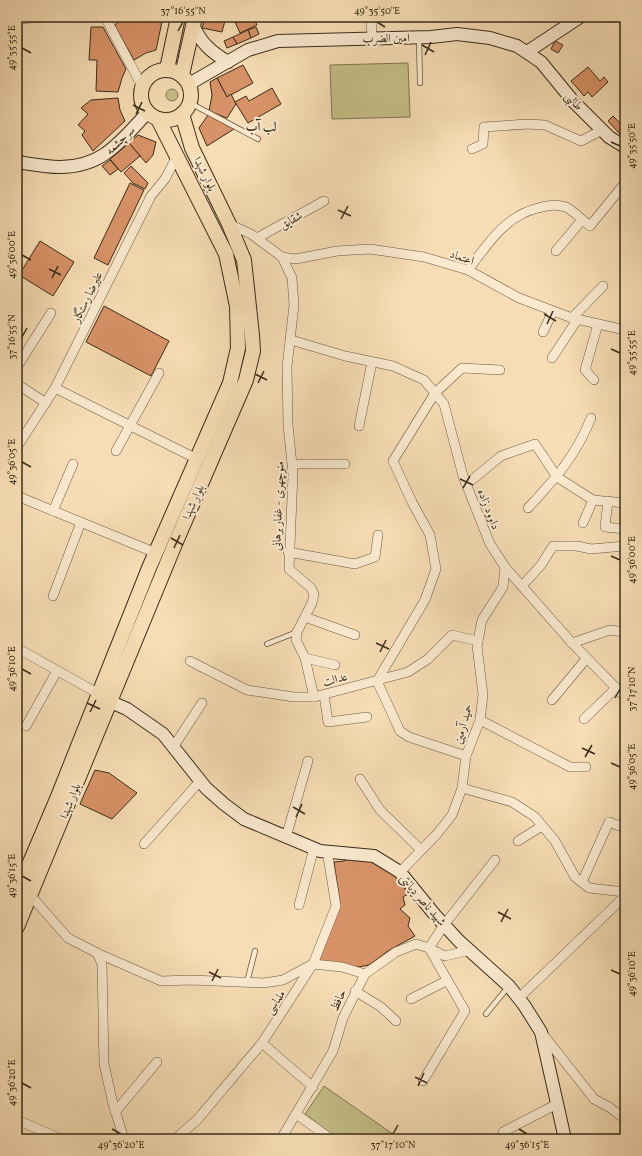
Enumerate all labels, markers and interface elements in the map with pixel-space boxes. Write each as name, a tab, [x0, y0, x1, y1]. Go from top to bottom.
text: 37°16'55"N	[160, 4, 206, 18]
text: 49°35'50"E	[354, 4, 400, 18]
text: 49°35'55"E	[5, 25, 19, 71]
street label: امین الضرب	[362, 31, 410, 47]
street label: طالبی	[560, 89, 586, 115]
district label: لب آب	[245, 118, 277, 137]
street label: سرچشمه	[102, 123, 139, 159]
text: 49°35'50"E	[625, 123, 639, 169]
street label: بلوار شهدا	[189, 154, 219, 195]
street label: شقایق	[277, 208, 306, 234]
text: 49°36'00"E	[5, 231, 19, 279]
street label: اعتماد	[447, 246, 476, 270]
street label: علیرضا رستگار	[67, 268, 107, 327]
text: 37°16'55"N	[5, 314, 19, 360]
text: 49°35'55"E	[625, 330, 639, 376]
text: 49°36'05"E	[5, 439, 19, 485]
street label: منوچهری - غفار برهانی	[269, 461, 289, 551]
street label: بلوار شهدا	[179, 482, 209, 522]
street label: داوود زاده	[473, 487, 503, 532]
text: 49°36'00"E	[625, 536, 639, 584]
text: 49°36'10"E	[5, 646, 19, 692]
text: 37°17'10"N	[625, 666, 639, 711]
street label: عدالت	[321, 669, 350, 691]
street label: حمید آرمین	[450, 702, 477, 746]
text: 49°36'05"E	[625, 744, 639, 790]
street label: بلوار شهدا	[57, 781, 85, 821]
text: 49°36'15"E	[5, 854, 19, 898]
street label: شهید ناصر دیانتی	[395, 871, 449, 930]
text: 49°36'10"E	[625, 951, 639, 997]
street label: ملماسی	[262, 987, 290, 1018]
street label: حافظ	[327, 987, 351, 1014]
text: 49°36'20"E	[5, 1060, 19, 1107]
text: 49°36'20"E	[98, 1138, 145, 1152]
text: 37°17'10"N	[371, 1138, 416, 1152]
text: 49°36'15"E	[505, 1138, 549, 1152]

